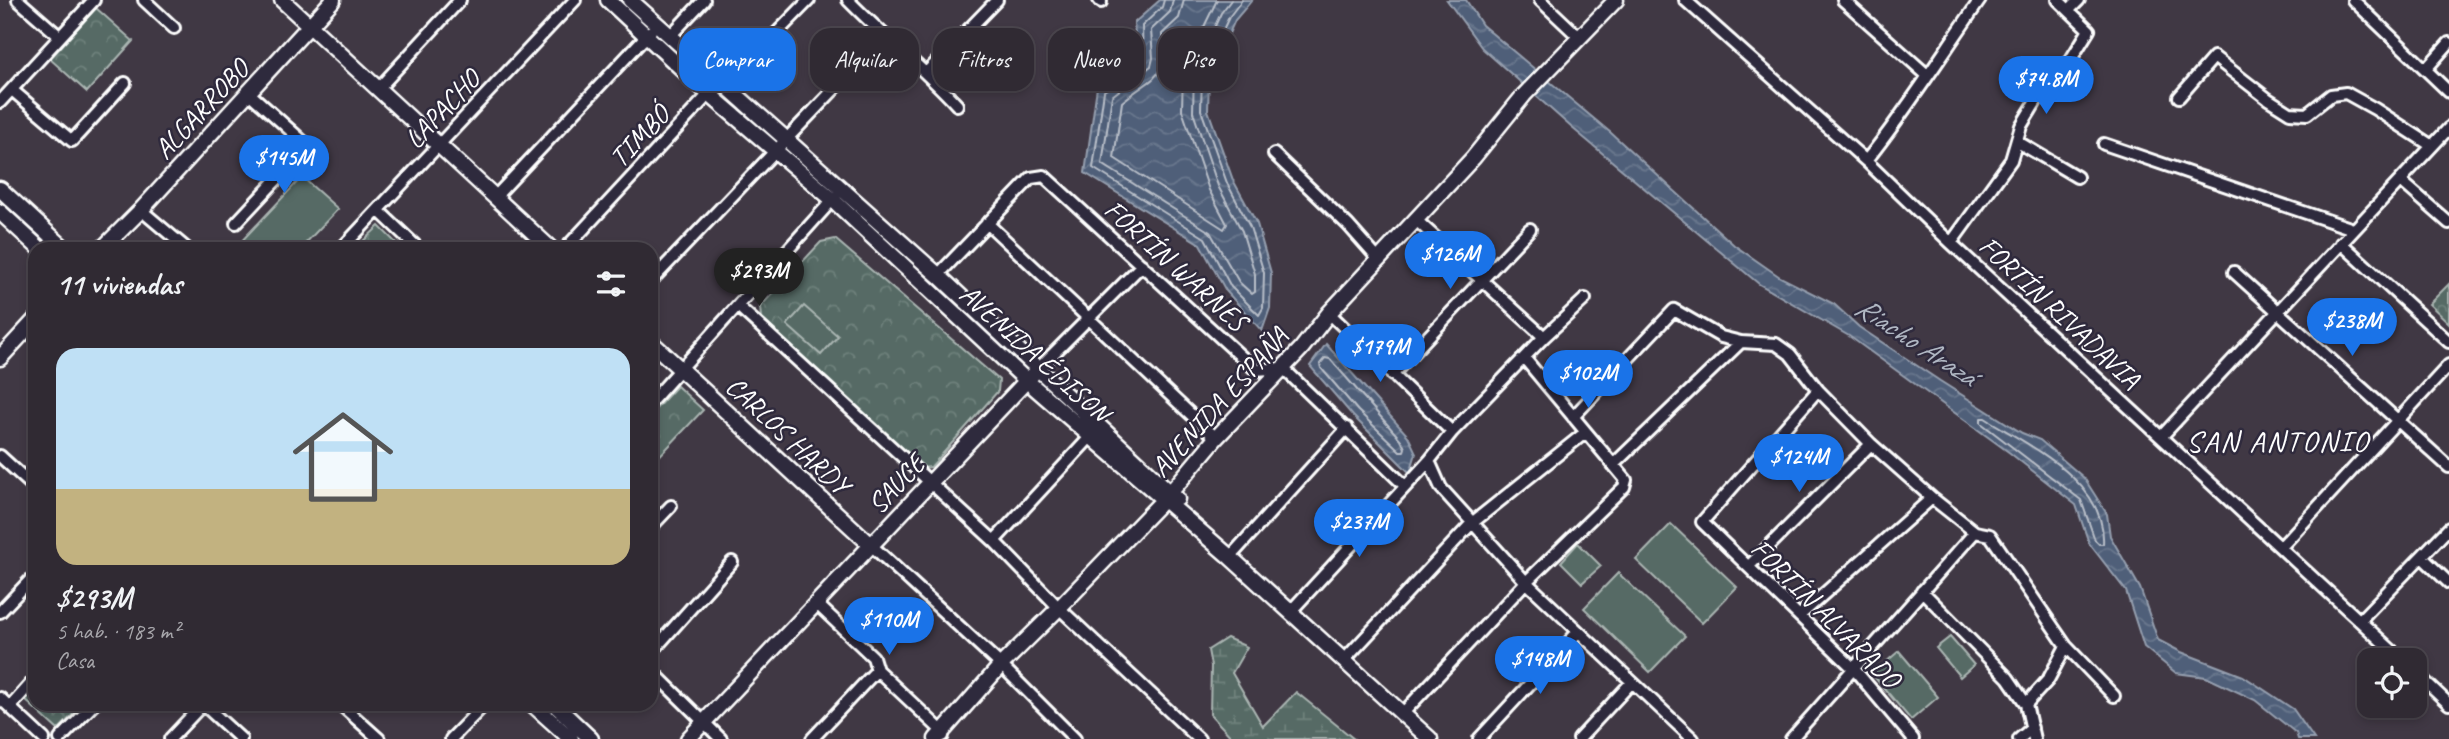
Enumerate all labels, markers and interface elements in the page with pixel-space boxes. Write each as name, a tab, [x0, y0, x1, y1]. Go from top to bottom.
chip: Comprar	[679, 28, 796, 91]
chip: Alquilar	[810, 28, 919, 91]
chip: Filtros	[933, 28, 1034, 91]
chip: Nuevo	[1048, 28, 1144, 91]
chip: Piso	[1158, 28, 1238, 91]
street label: ALGARROBO	[146, 50, 258, 166]
pin: $74.8M	[1989, 57, 2103, 116]
street label: LAPACHO	[397, 60, 489, 156]
text: $74.8M	[2015, 64, 2077, 93]
street label: TIMBÓ	[602, 95, 679, 174]
pin: $145M	[235, 136, 333, 195]
text: $145M	[255, 143, 313, 172]
street label: FORTÍN WARNES	[1097, 192, 1257, 341]
street label: FORTÍN RIVADAVIA	[1972, 228, 2149, 396]
pin: $126M	[1401, 232, 1499, 291]
text: $126M	[1421, 239, 1479, 268]
pin: $293M	[710, 248, 808, 308]
text: $293M	[730, 256, 788, 285]
text: 11 viviendas	[56, 265, 182, 303]
icon: filters	[592, 265, 630, 303]
street label: AVENIDA ÉDISON	[953, 276, 1120, 432]
water label: Riacho Arazá	[1848, 288, 1990, 398]
pin: $238M	[2303, 298, 2401, 358]
text: $238M	[2323, 306, 2381, 335]
street label: AVENIDA ESPAÑA	[1143, 319, 1297, 484]
pin: $179M	[1331, 324, 1429, 384]
text: $179M	[1351, 332, 1409, 361]
pin: $102M	[1539, 350, 1637, 410]
text: $102M	[1559, 358, 1617, 387]
street label: CARLOS HARDY	[718, 368, 860, 504]
icon: home	[280, 394, 406, 520]
district label: SAN ANTONIO	[2186, 422, 2371, 460]
pin: $124M	[1750, 434, 1848, 494]
text: $124M	[1770, 442, 1828, 471]
street label: SAUCE	[860, 444, 935, 521]
pin: $237M	[1310, 500, 1408, 559]
text: $237M	[1330, 507, 1388, 536]
street label: FORTÍN ALVARADO	[1744, 531, 1910, 697]
text: $293M	[56, 579, 132, 617]
pin: $110M	[840, 598, 938, 657]
text: $110M	[860, 605, 918, 634]
text: 5 hab. · 183 m²	[56, 617, 180, 646]
pin: $148M	[1491, 636, 1589, 696]
text: $148M	[1511, 644, 1569, 673]
text: Casa	[56, 646, 94, 675]
map controls	[2357, 648, 2427, 718]
button: locate	[2357, 648, 2427, 718]

